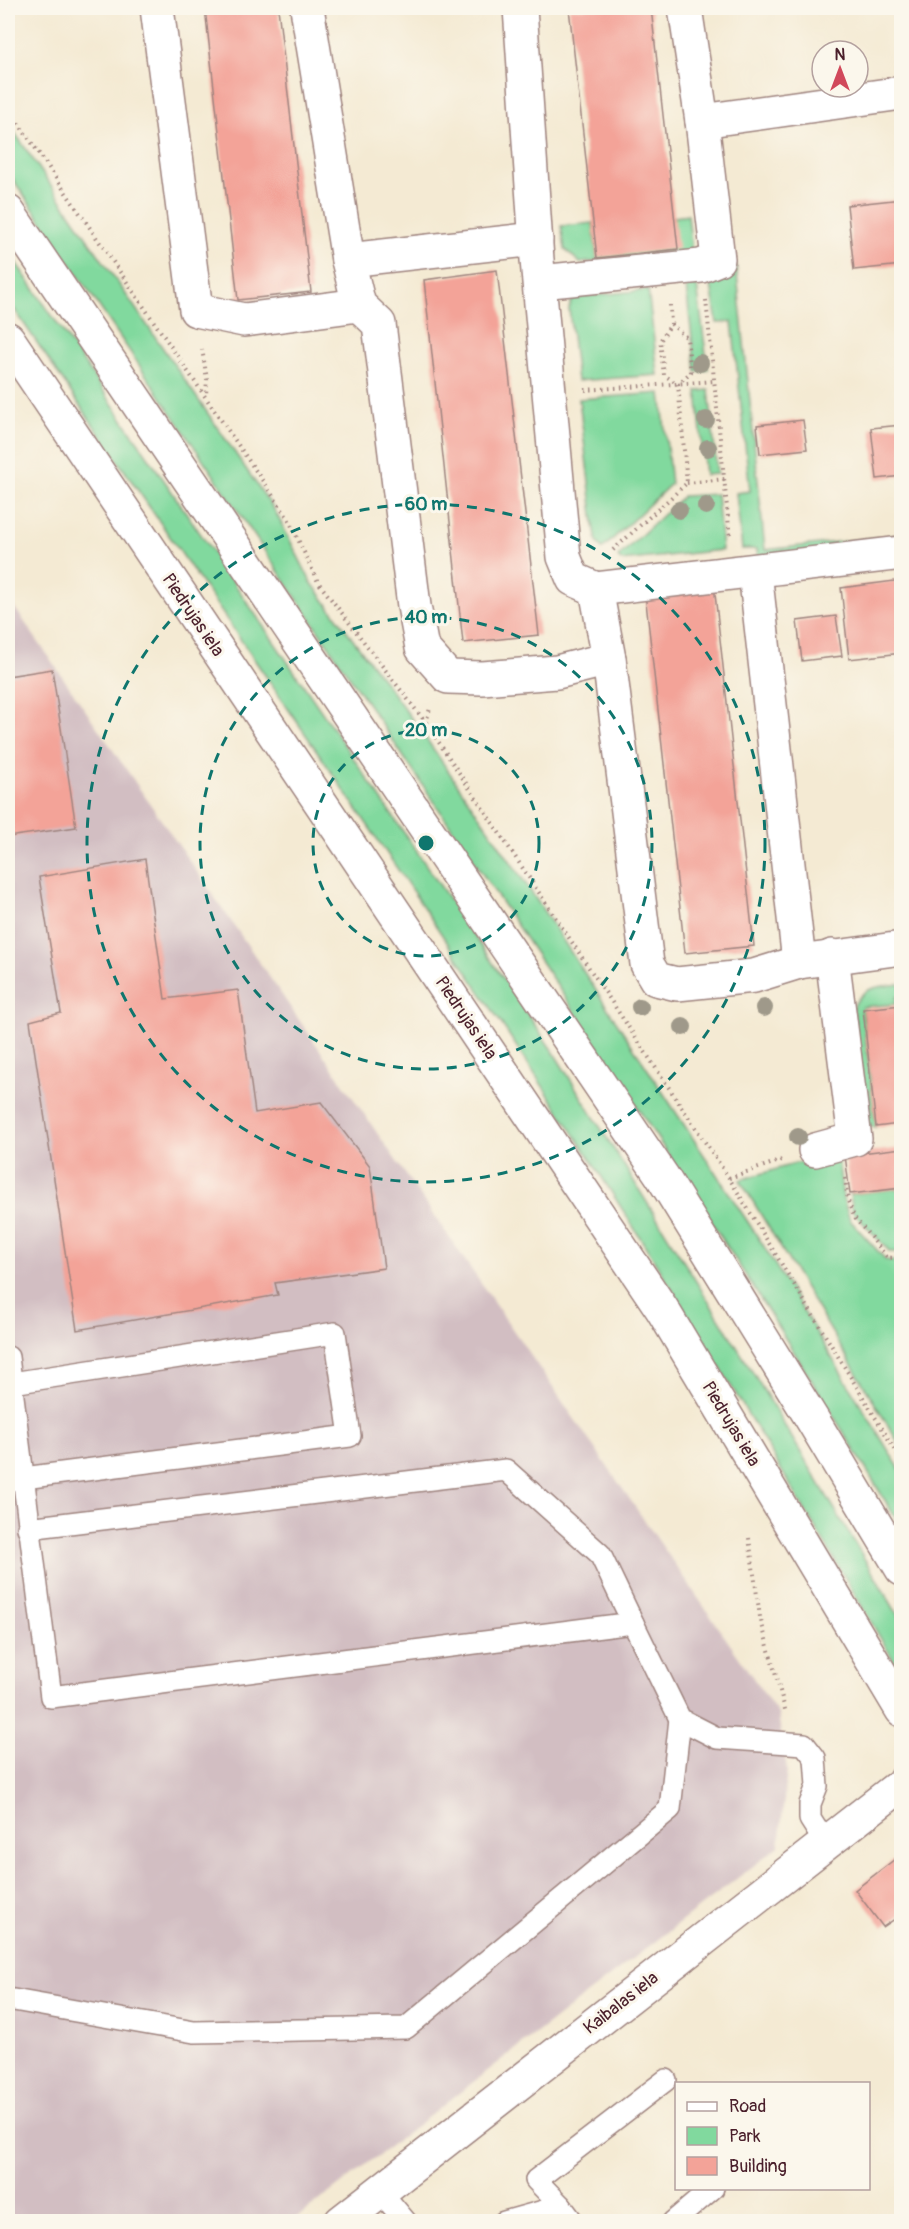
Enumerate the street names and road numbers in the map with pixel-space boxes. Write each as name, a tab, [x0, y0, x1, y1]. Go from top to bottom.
street label: Piedrujas iela	[157, 569, 229, 661]
street label: Piedrujas iela	[430, 972, 502, 1064]
street label: Piedrujas iela	[697, 1377, 765, 1471]
street label: Kaibalas iela	[579, 1967, 663, 2039]

